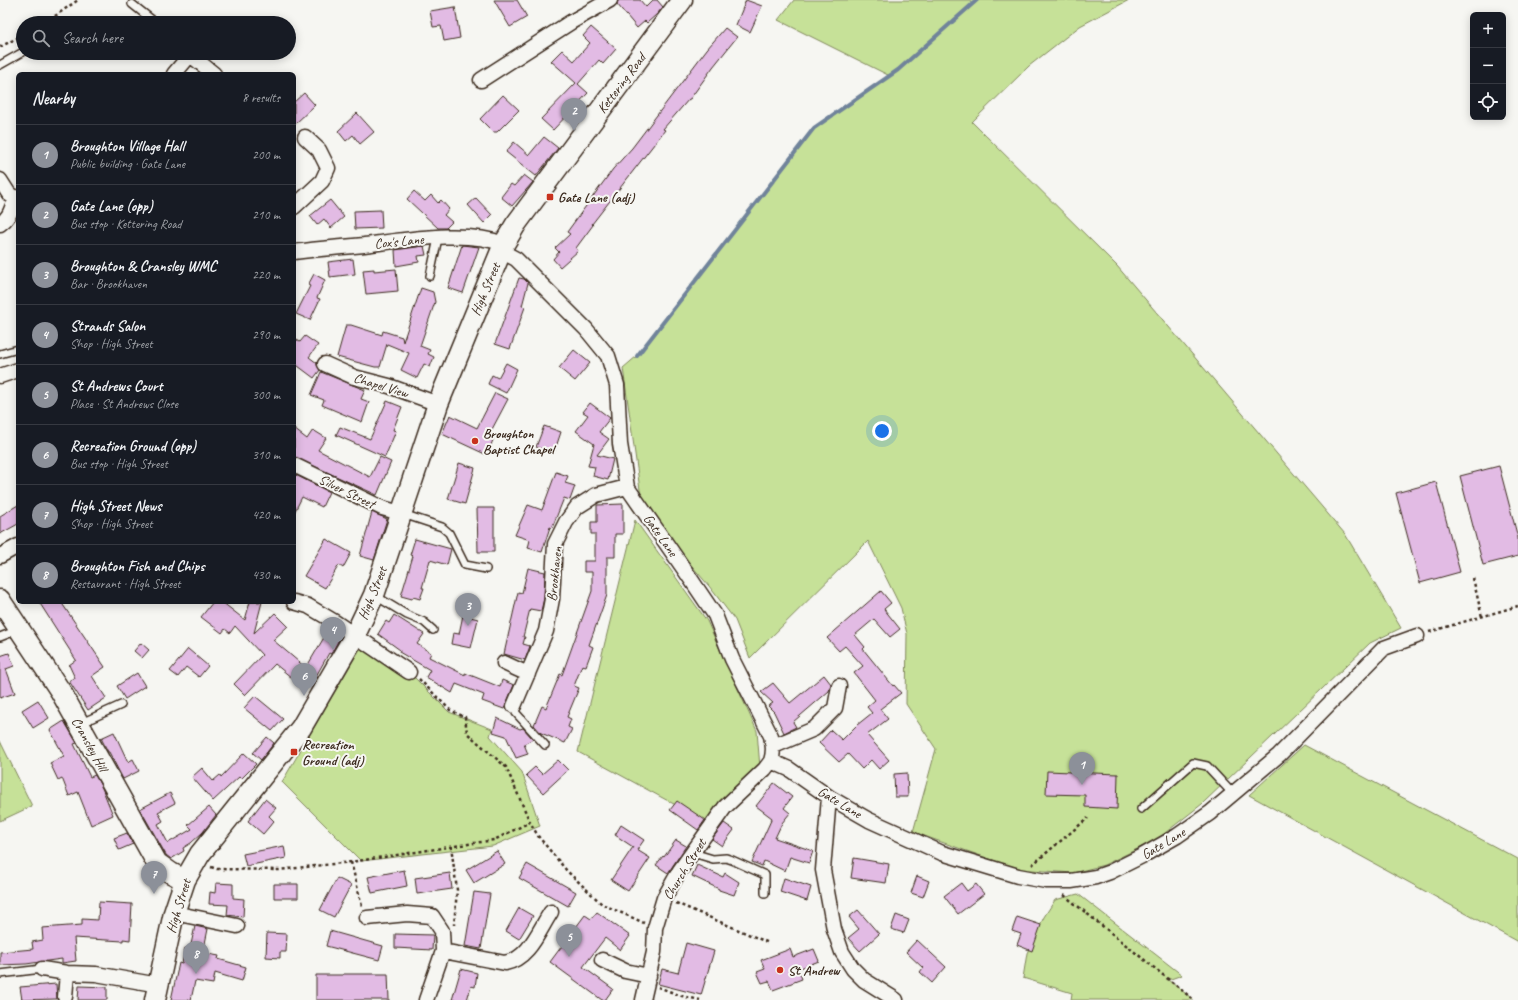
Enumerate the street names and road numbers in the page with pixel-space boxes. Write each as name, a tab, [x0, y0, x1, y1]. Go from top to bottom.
street label: Kettering Road	[593, 48, 651, 117]
street label: Cox's Lane	[374, 230, 426, 253]
street label: High Street	[467, 259, 505, 318]
street label: Chapel View	[352, 369, 412, 402]
street label: Silver Street	[316, 471, 380, 513]
street label: Gate Lane	[640, 511, 682, 561]
street label: Brookhaven	[543, 545, 566, 602]
street label: High Street	[354, 563, 391, 622]
street label: Cransley Hill	[68, 714, 113, 776]
street label: Gate Lane	[815, 783, 866, 823]
street label: Gate Lane	[1138, 823, 1189, 863]
street label: Church Street	[659, 835, 711, 903]
street label: High Street	[162, 876, 195, 935]

